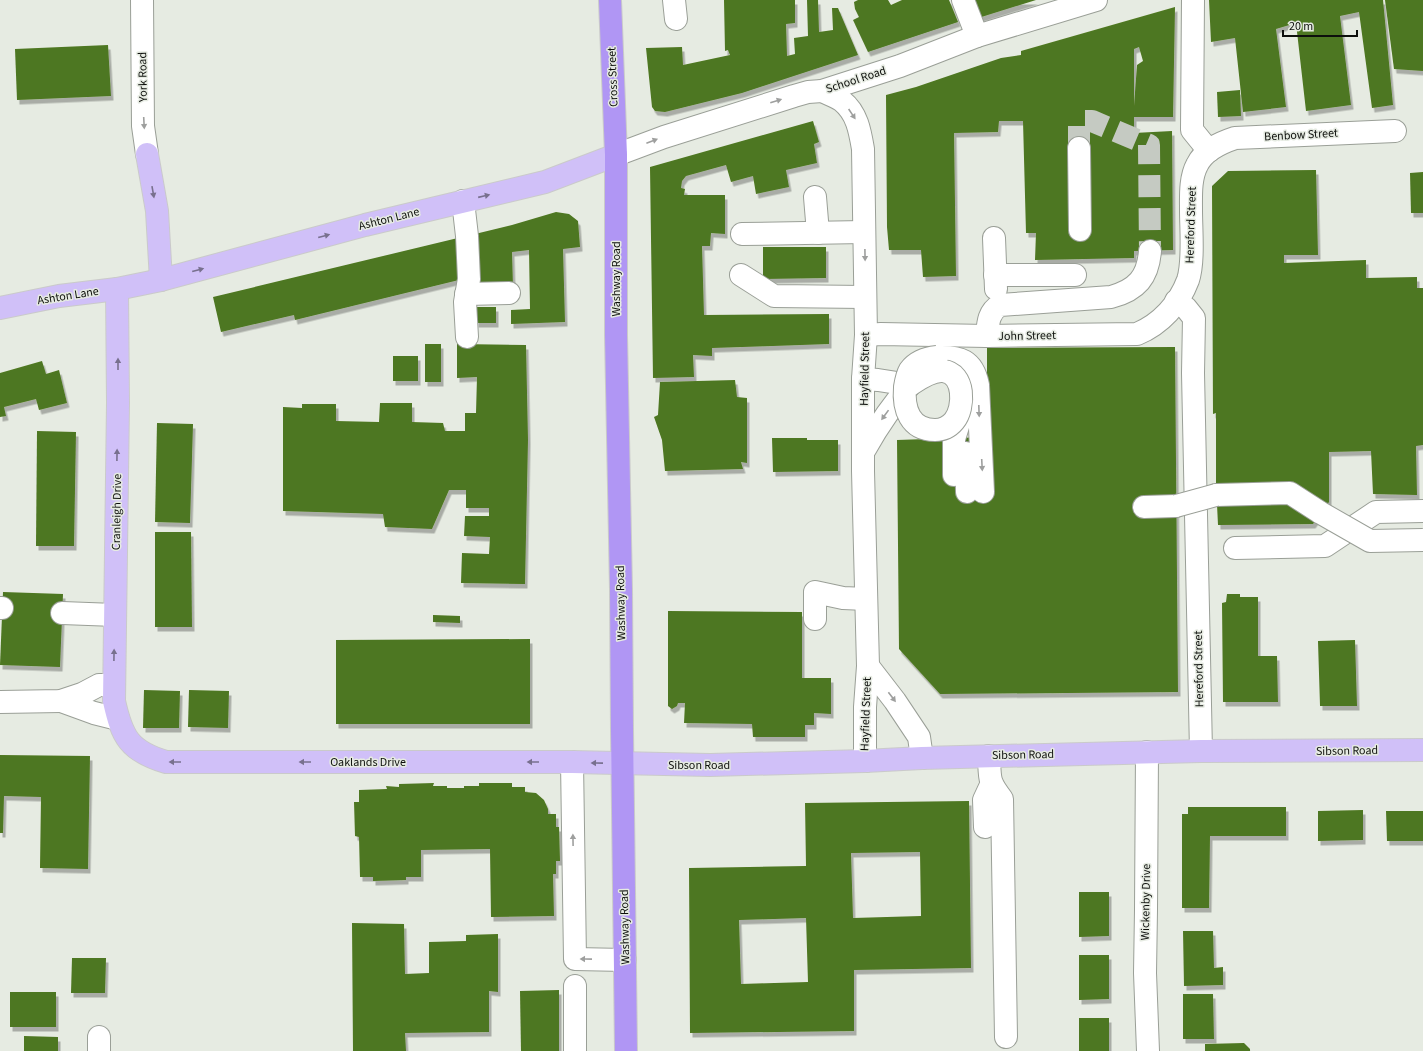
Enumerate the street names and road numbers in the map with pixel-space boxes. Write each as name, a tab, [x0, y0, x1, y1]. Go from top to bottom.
street label: Cross Street	[603, 47, 623, 107]
street label: York Road	[134, 52, 152, 103]
street label: School Road	[824, 62, 888, 98]
street label: Benbow Street	[1264, 125, 1338, 145]
street label: Hereford Street	[1181, 186, 1201, 264]
street label: Ashton Lane	[357, 203, 421, 235]
street label: Washway Road	[608, 241, 625, 317]
street label: Ashton Lane	[36, 283, 100, 309]
street label: John Street	[998, 327, 1056, 345]
street label: Hayfield Street	[856, 332, 874, 406]
street label: Cranleigh Drive	[108, 474, 126, 550]
street label: Washway Road	[612, 565, 630, 641]
street label: Hereford Street	[1190, 630, 1208, 708]
street label: Hayfield Street	[856, 677, 876, 751]
street label: Sibson Road	[1316, 742, 1378, 760]
street label: Sibson Road	[992, 746, 1054, 764]
street label: Oaklands Drive	[330, 754, 406, 771]
street label: Sibson Road	[668, 757, 730, 774]
street label: Wickenby Drive	[1137, 863, 1155, 940]
street label: Washway Road	[616, 889, 634, 965]

